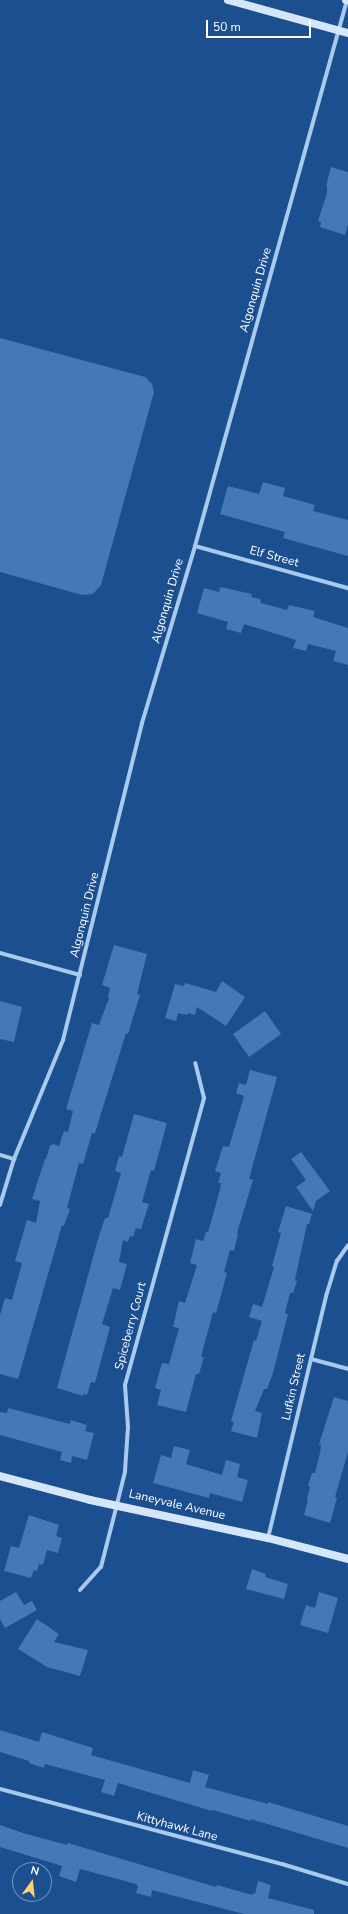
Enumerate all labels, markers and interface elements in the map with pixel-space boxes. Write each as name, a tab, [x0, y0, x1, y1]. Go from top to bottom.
scale bar	[208, 12, 313, 38]
text: 50 m	[213, 19, 241, 35]
street label: Algonquin Drive	[237, 246, 275, 334]
street label: Elf Street	[248, 544, 300, 570]
street label: Algonquin Drive	[149, 557, 187, 645]
street label: Algonquin Drive	[67, 871, 103, 959]
street label: Spiceberry Court	[112, 1280, 150, 1372]
street label: Lufkin Street	[279, 1352, 309, 1422]
street label: Laneyvale Avenue	[127, 1487, 227, 1523]
street label: Kittyhawk Lane	[135, 1809, 219, 1845]
north arrow	[12, 1862, 52, 1902]
text: N	[29, 1863, 41, 1879]

